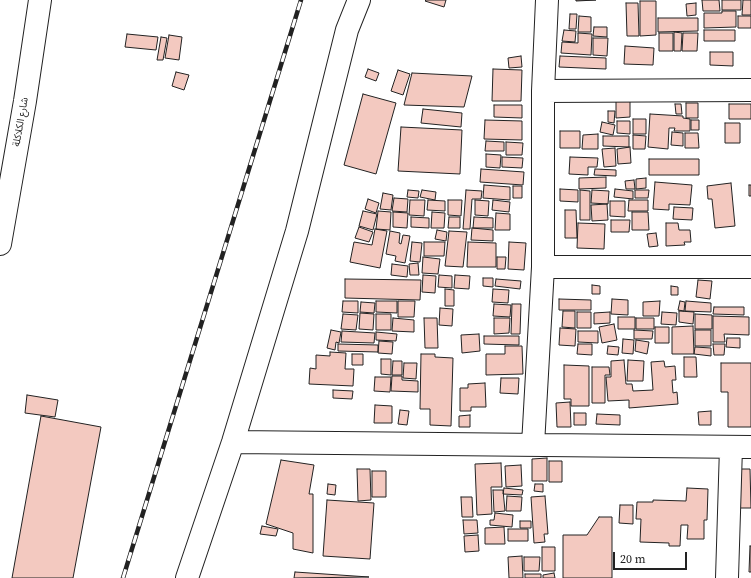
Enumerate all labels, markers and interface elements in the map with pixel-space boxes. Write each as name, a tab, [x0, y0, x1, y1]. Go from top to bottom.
street label: شارع الكلاكلة	[11, 96, 31, 148]
scale bar	[615, 544, 689, 570]
text: 20 m	[620, 551, 646, 567]

